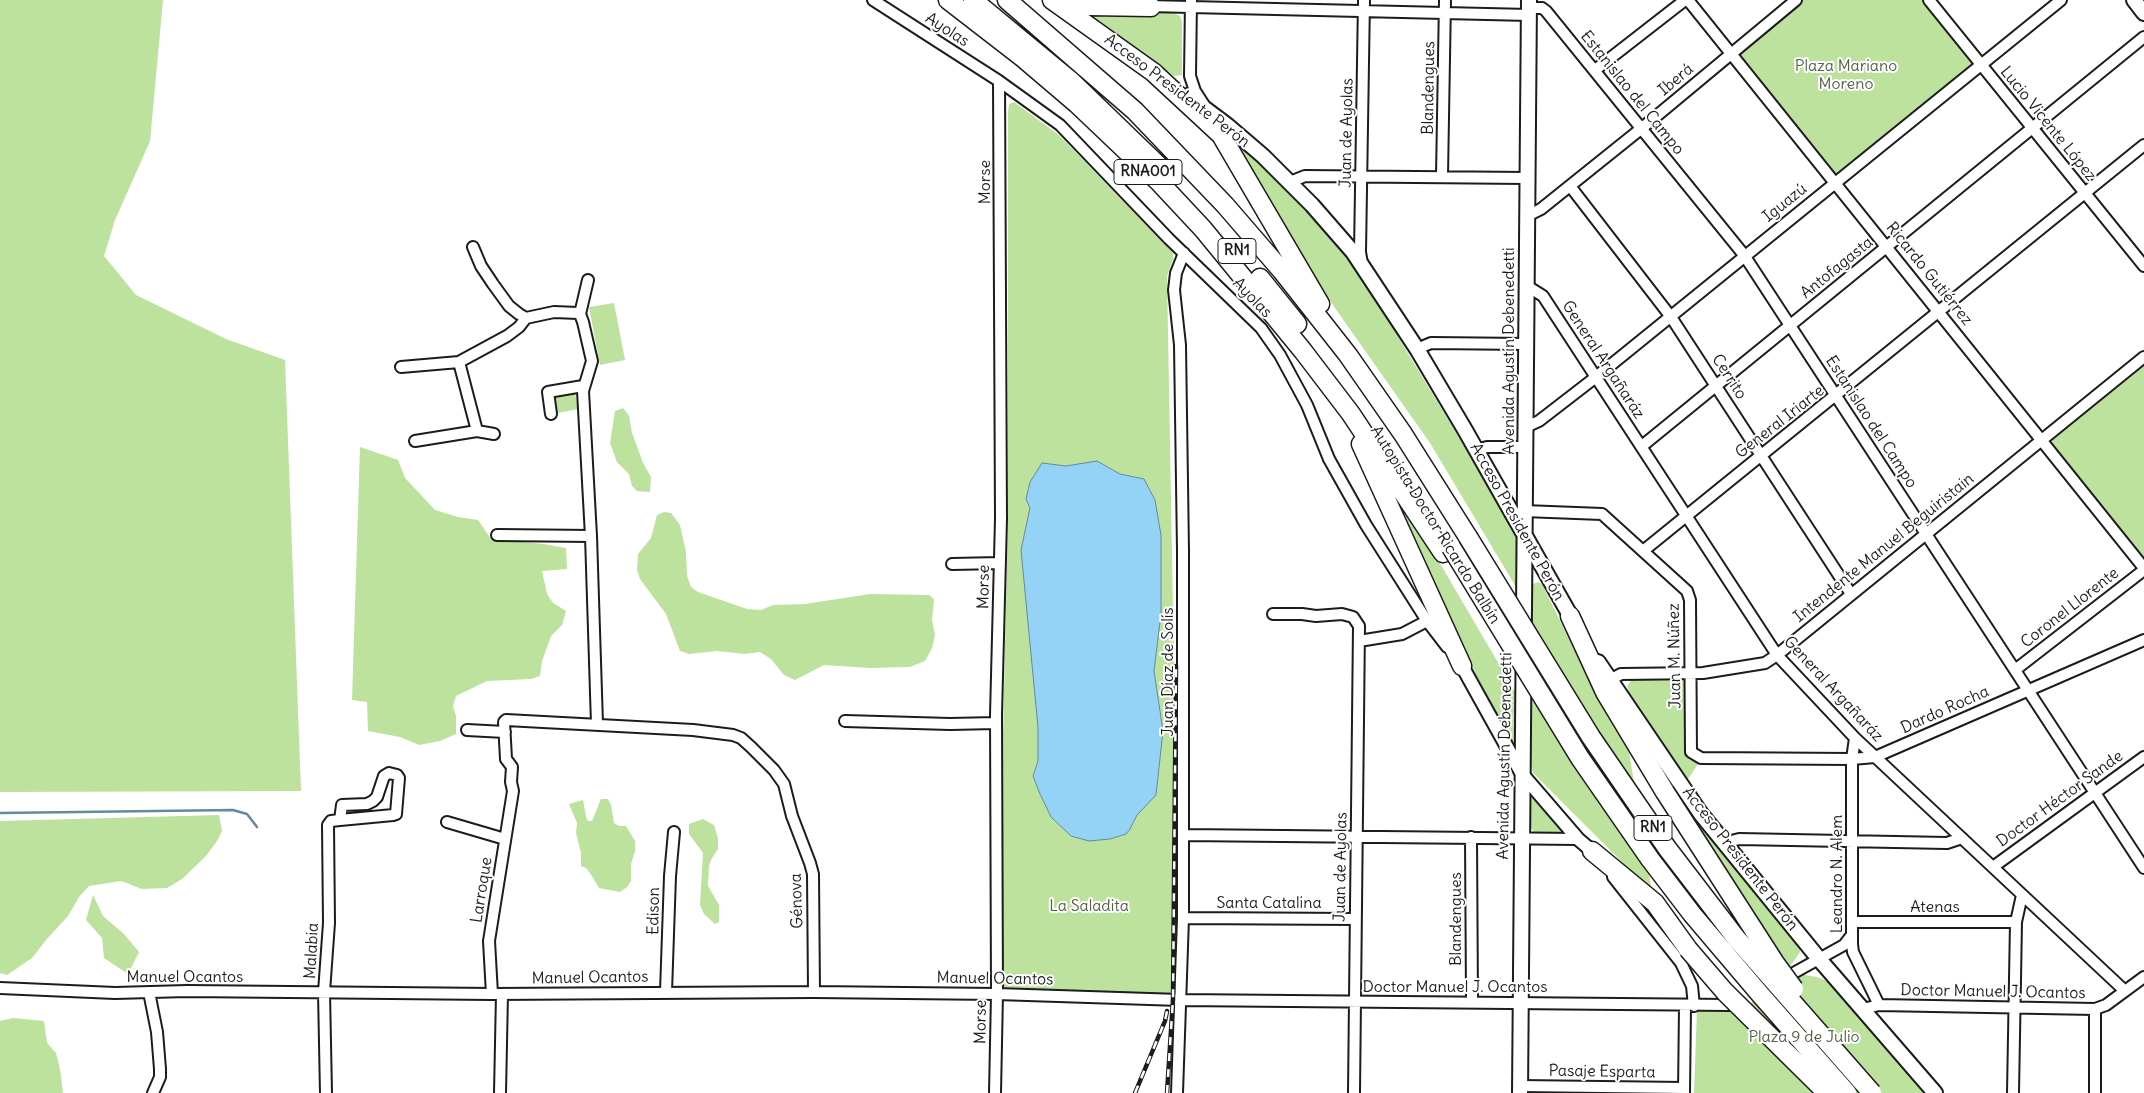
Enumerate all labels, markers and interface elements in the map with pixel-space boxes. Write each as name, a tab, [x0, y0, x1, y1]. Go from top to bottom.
street label: Ayolas	[921, 9, 973, 51]
street label: Estanislao del Campo	[1576, 27, 1688, 159]
street label: Acceso Presidente Perón	[1101, 30, 1253, 152]
street label: Blandengues	[1419, 41, 1439, 135]
park label: Plaza Mariano Moreno	[1795, 56, 1897, 94]
street label: Iberá	[1655, 60, 1697, 100]
street label: Lucio Vicente López	[1996, 63, 2100, 185]
street label: Juan de Ayolas	[1336, 78, 1358, 188]
street label: Morse	[975, 160, 995, 204]
road number: RNA001	[1114, 160, 1182, 184]
street label: Iguazú	[1759, 179, 1811, 227]
street label: Ricardo Gutiérrez	[1882, 219, 1976, 329]
street label: Antofagasta	[1797, 233, 1877, 303]
road number: RN1	[1218, 238, 1256, 264]
street label: Avenida Agustín Debenedetti	[1499, 247, 1519, 455]
street label: Ayolas	[1228, 274, 1276, 322]
street label: General Argañaráz	[1558, 297, 1648, 423]
street label: Cerrito	[1707, 351, 1751, 403]
street label: Estanislao del Campo	[1821, 352, 1921, 492]
street label: General Iriarte	[1732, 381, 1828, 463]
street label: Autopista Doctor Ricardo Balbín	[1366, 422, 1504, 628]
street label: Acceso Presidente Perón	[1466, 440, 1568, 604]
street label: Intendente Manuel Beguiristain	[1790, 469, 1978, 627]
street label: Coronel Llorente	[2017, 564, 2123, 652]
street label: Morse	[974, 565, 994, 609]
street label: Juan M. Núñez	[1664, 603, 1686, 709]
street label: Juan Díaz de Solís	[1158, 607, 1178, 737]
street label: General Argañaráz	[1779, 632, 1887, 746]
street label: Avenida Agustín Debenedetti	[1494, 652, 1516, 860]
street label: Dardo Rocha	[1898, 682, 1992, 738]
street label: Doctor Héctor Sande	[1993, 747, 2127, 851]
street label: Acceso Presidente Perón	[1678, 783, 1802, 935]
street label: Juan de Ayolas	[1330, 812, 1352, 922]
street label: Leandro N. Alem	[1827, 815, 1847, 933]
road number: RN1	[1634, 816, 1672, 840]
street label: Larroque	[467, 856, 497, 924]
street label: Blandengues	[1446, 872, 1466, 966]
street label: Génova	[786, 873, 808, 929]
street label: Edison	[644, 887, 664, 935]
street label: Santa Catalina	[1216, 893, 1322, 913]
park label: La Saladita	[1049, 896, 1129, 916]
street label: Atenas	[1910, 897, 1960, 917]
street label: Malabia	[301, 922, 323, 980]
street label: Manuel Ocantos	[127, 967, 243, 987]
street label: Manuel Ocantos	[531, 967, 649, 989]
street label: Manuel Ocantos	[936, 968, 1054, 990]
street label: Doctor Manuel J. Ocantos	[1362, 977, 1548, 997]
street label: Doctor Manuel J. Ocantos	[1900, 981, 2086, 1003]
street label: Morse	[971, 1000, 991, 1044]
park label: Plaza 9 de Julio	[1748, 1027, 1860, 1047]
street label: Pasaje Esparta	[1548, 1061, 1656, 1083]

